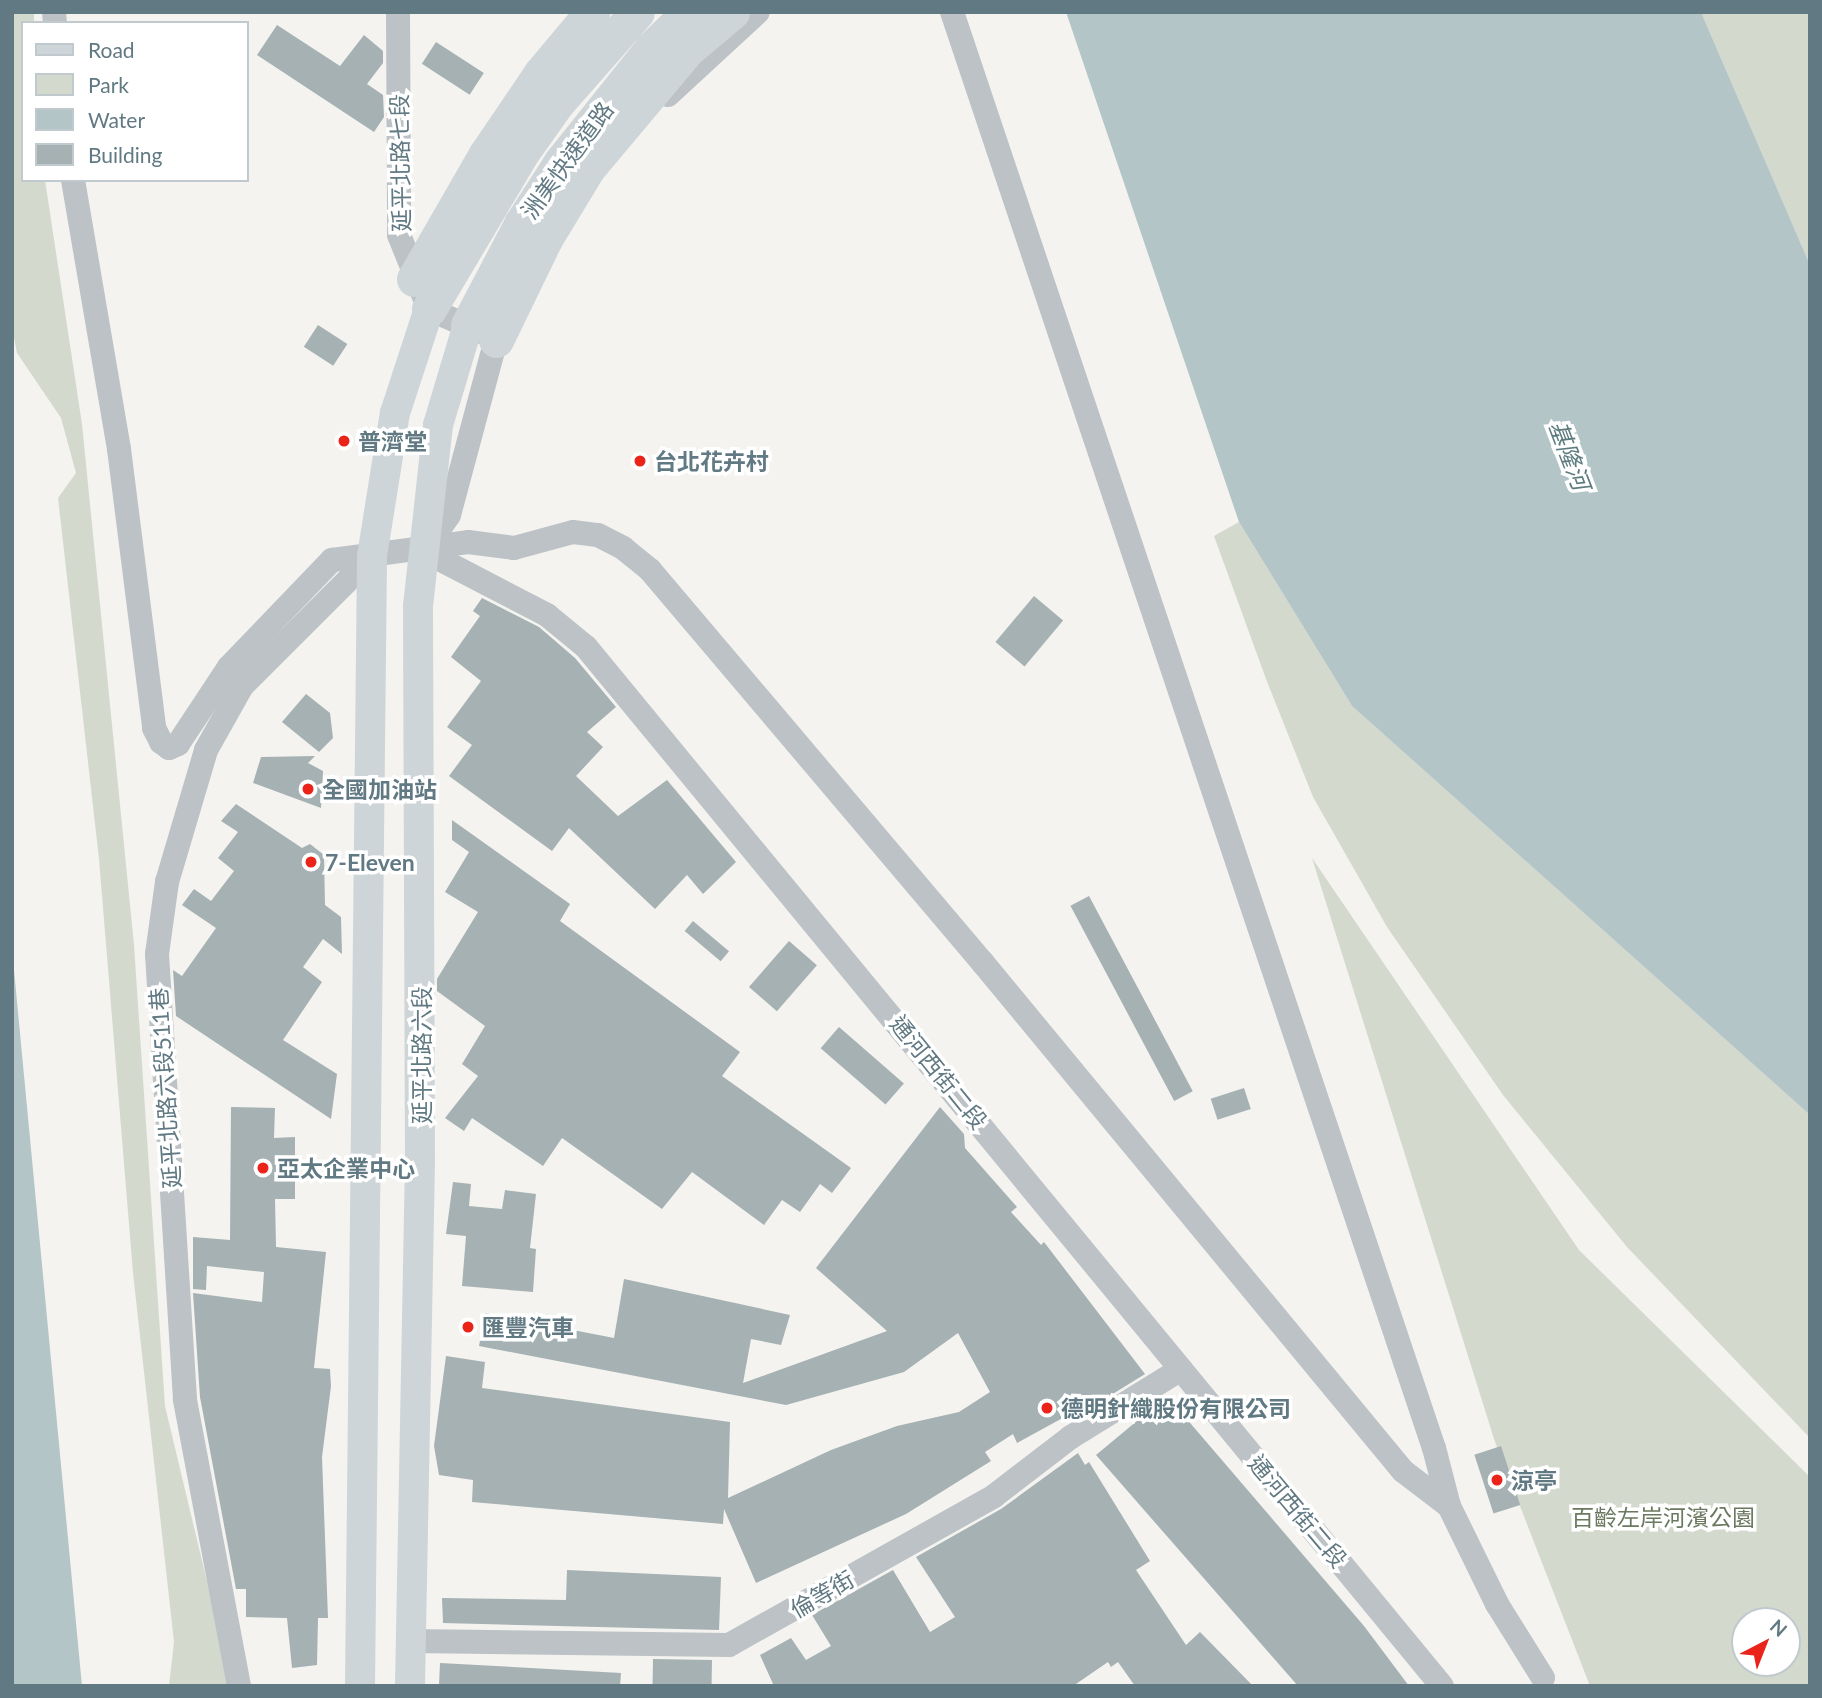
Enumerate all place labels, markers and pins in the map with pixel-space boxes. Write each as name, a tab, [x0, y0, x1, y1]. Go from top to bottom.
place label: 普濟堂	[358, 427, 427, 455]
marker: 普濟堂	[336, 433, 352, 449]
place label: 台北花卉村	[654, 447, 769, 475]
marker: 台北花卉村	[632, 453, 648, 469]
place label: 全國加油站	[322, 775, 437, 803]
marker: 全國加油站	[300, 781, 316, 797]
place label: 7-Eleven	[325, 848, 415, 876]
marker: 7-Eleven	[303, 854, 319, 870]
place label: 亞太企業中心	[277, 1154, 415, 1182]
marker: 亞太企業中心	[255, 1160, 271, 1176]
place label: 匯豐汽車	[482, 1313, 574, 1341]
marker: 匯豐汽車	[460, 1319, 476, 1335]
place label: 德明針織股份有限公司	[1061, 1394, 1291, 1422]
marker: 德明針織股份有限公司	[1039, 1400, 1055, 1416]
place label: 涼亭	[1511, 1466, 1557, 1494]
marker: 涼亭	[1489, 1472, 1505, 1488]

